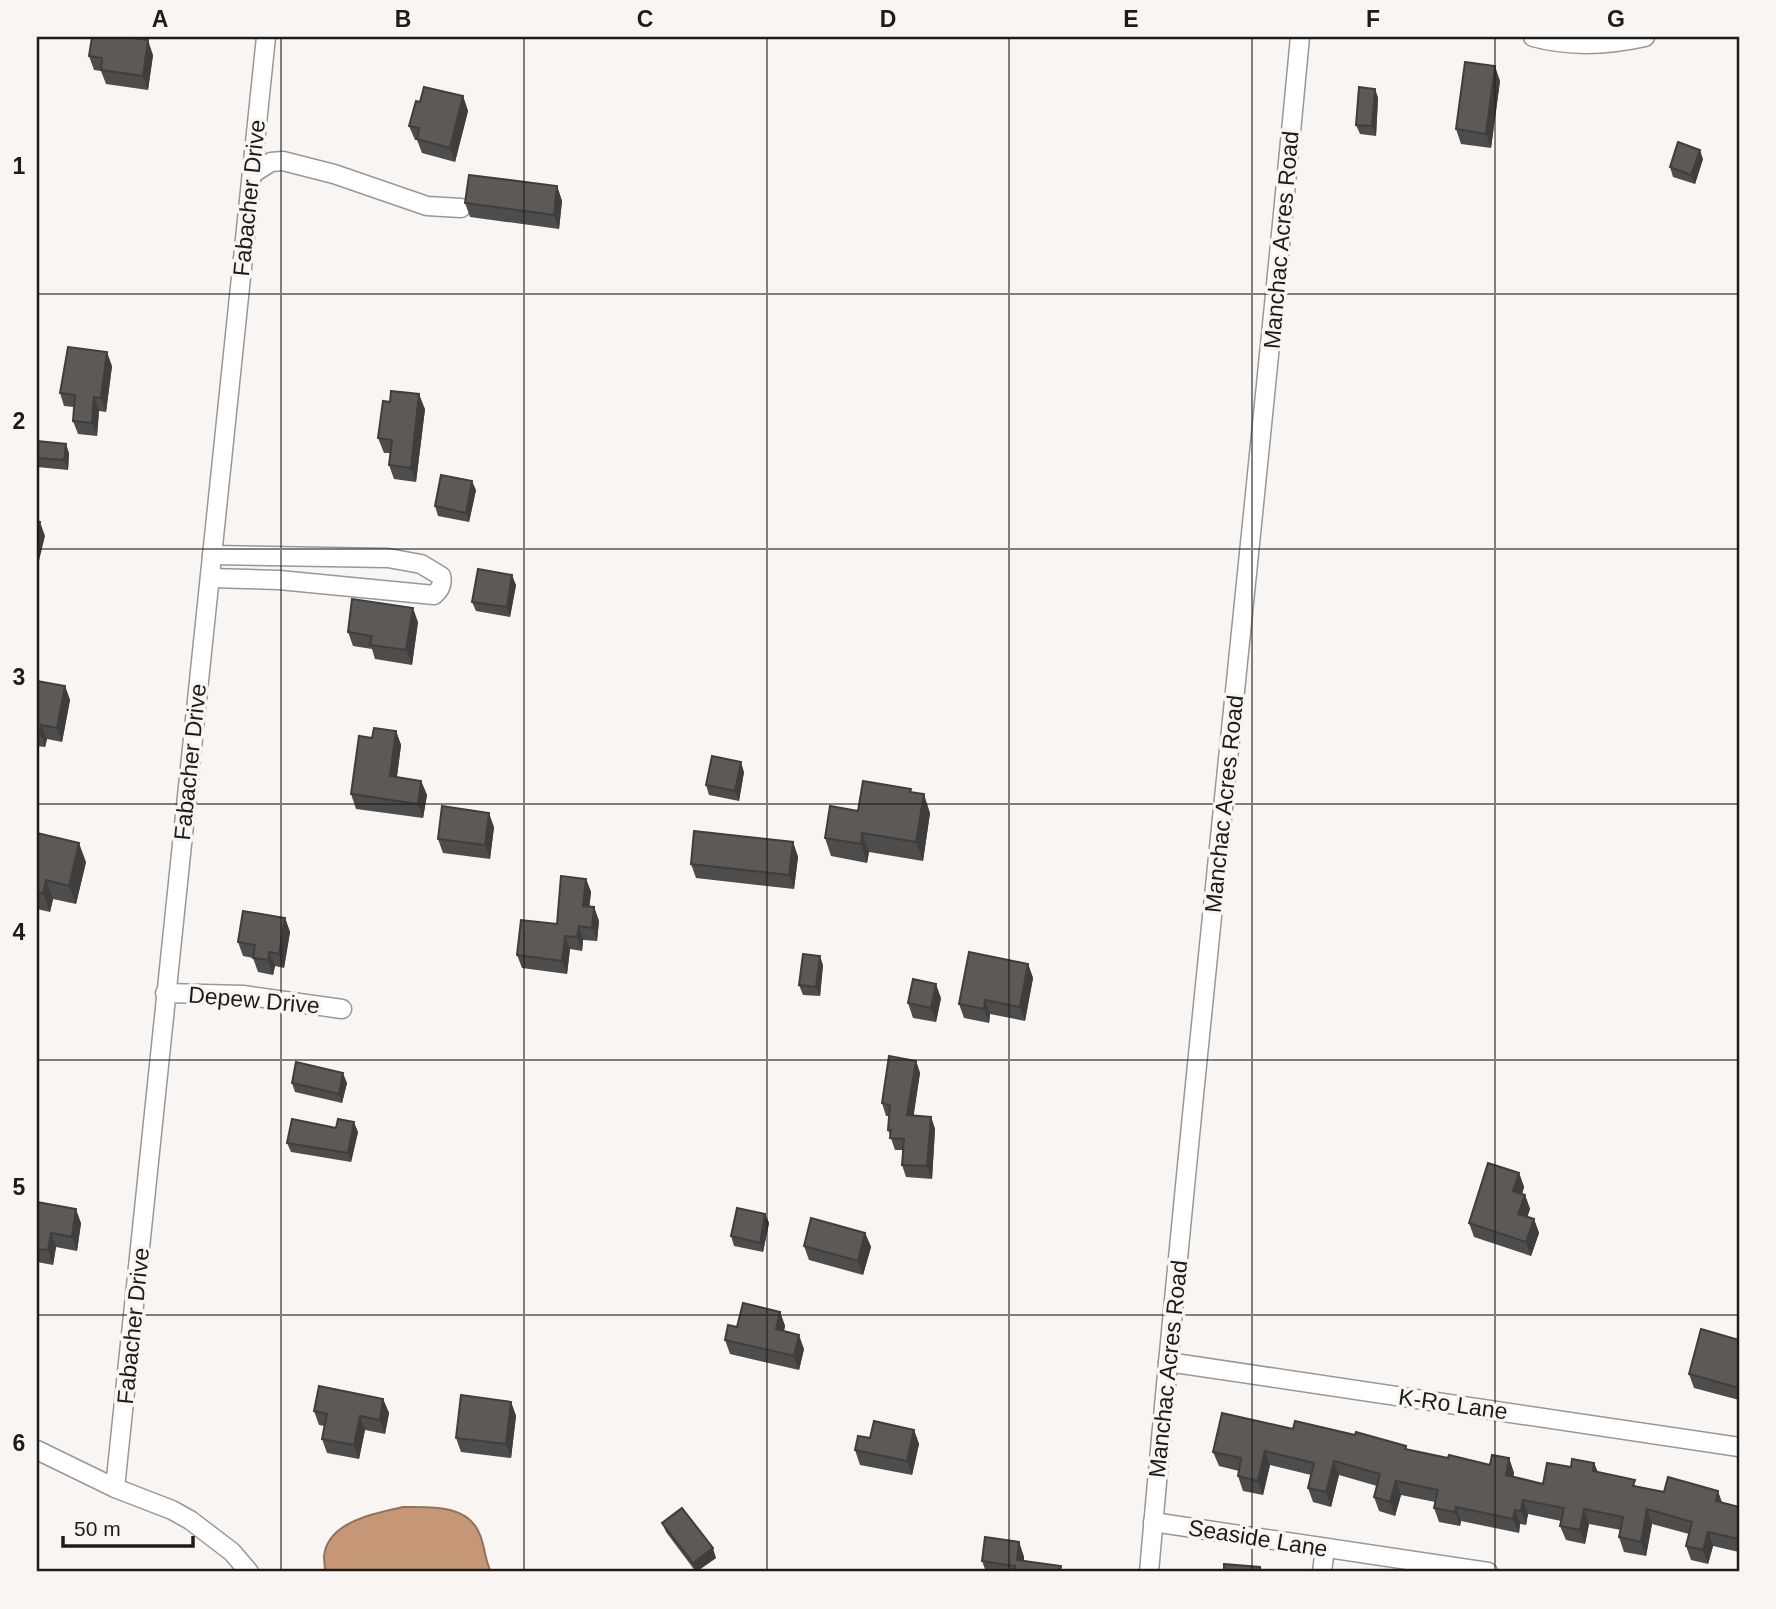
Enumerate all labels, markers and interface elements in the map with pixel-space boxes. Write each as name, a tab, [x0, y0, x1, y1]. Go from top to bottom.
text: A	[152, 6, 168, 32]
text: B	[395, 6, 411, 32]
text: C	[637, 6, 653, 32]
text: D	[880, 6, 896, 32]
text: E	[1123, 6, 1139, 32]
text: F	[1366, 6, 1380, 32]
text: G	[1607, 6, 1625, 32]
street label: Fabacher Drive	[228, 118, 270, 278]
street label: Manchac Acres Road	[1259, 130, 1303, 350]
text: 1	[13, 153, 26, 179]
text: 2	[13, 408, 25, 434]
text: 3	[13, 664, 25, 690]
street label: Fabacher Drive	[169, 682, 211, 842]
street label: Manchac Acres Road	[1200, 694, 1248, 914]
text: 4	[13, 919, 26, 945]
street label: Depew Drive	[187, 981, 321, 1019]
text: 5	[13, 1174, 26, 1200]
street label: Fabacher Drive	[112, 1246, 154, 1406]
street label: Manchac Acres Road	[1144, 1259, 1192, 1479]
street label: K-Ro Lane	[1397, 1383, 1509, 1425]
text: 6	[13, 1430, 25, 1456]
scale bar	[63, 1504, 192, 1548]
street label: Seaside Lane	[1186, 1514, 1330, 1562]
text: 50 m	[74, 1517, 121, 1540]

